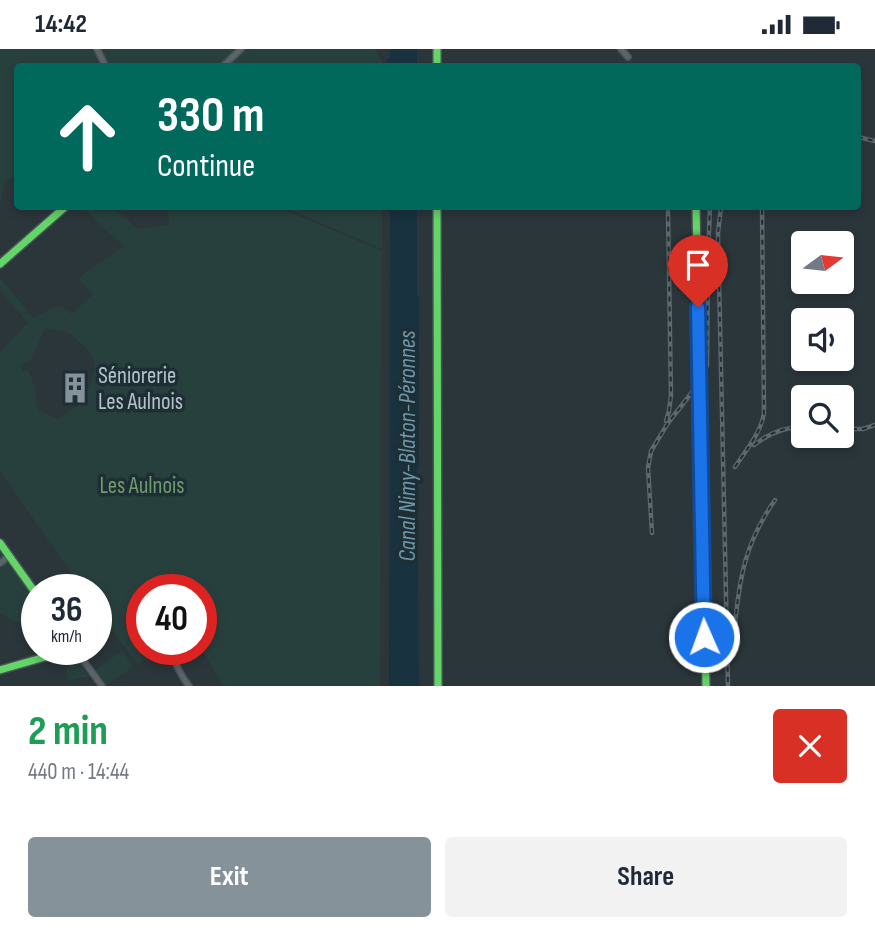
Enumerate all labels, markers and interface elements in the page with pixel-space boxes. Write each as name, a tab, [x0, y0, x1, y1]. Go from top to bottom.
text: 14:42	[35, 9, 87, 40]
text: 330 m	[157, 87, 264, 146]
icon: ahead	[42, 91, 133, 182]
text: Continue	[157, 147, 255, 186]
north arrow	[791, 231, 854, 294]
map controls	[791, 231, 854, 448]
pin	[668, 235, 728, 307]
icon: arrive	[679, 246, 717, 284]
button: sound	[791, 308, 854, 371]
water label: Canal Nimy-Blaton-Péronnes	[393, 330, 422, 562]
place label: Séniorerie Les Aulnois	[98, 362, 183, 416]
building icon: Séniorerie Les Aulnois	[58, 371, 92, 405]
button: search	[791, 385, 854, 448]
park label: Les Aulnois	[99, 472, 185, 500]
speed limit sign: 40	[126, 574, 217, 665]
text: 36	[50, 589, 83, 632]
position arrow	[667, 600, 741, 674]
text: km/h	[51, 626, 82, 647]
text: 2 min	[28, 706, 108, 757]
button: close	[773, 709, 847, 783]
text: 440 m · 14:44	[28, 758, 129, 786]
button: Exit	[28, 837, 431, 917]
button: Share	[445, 837, 847, 917]

